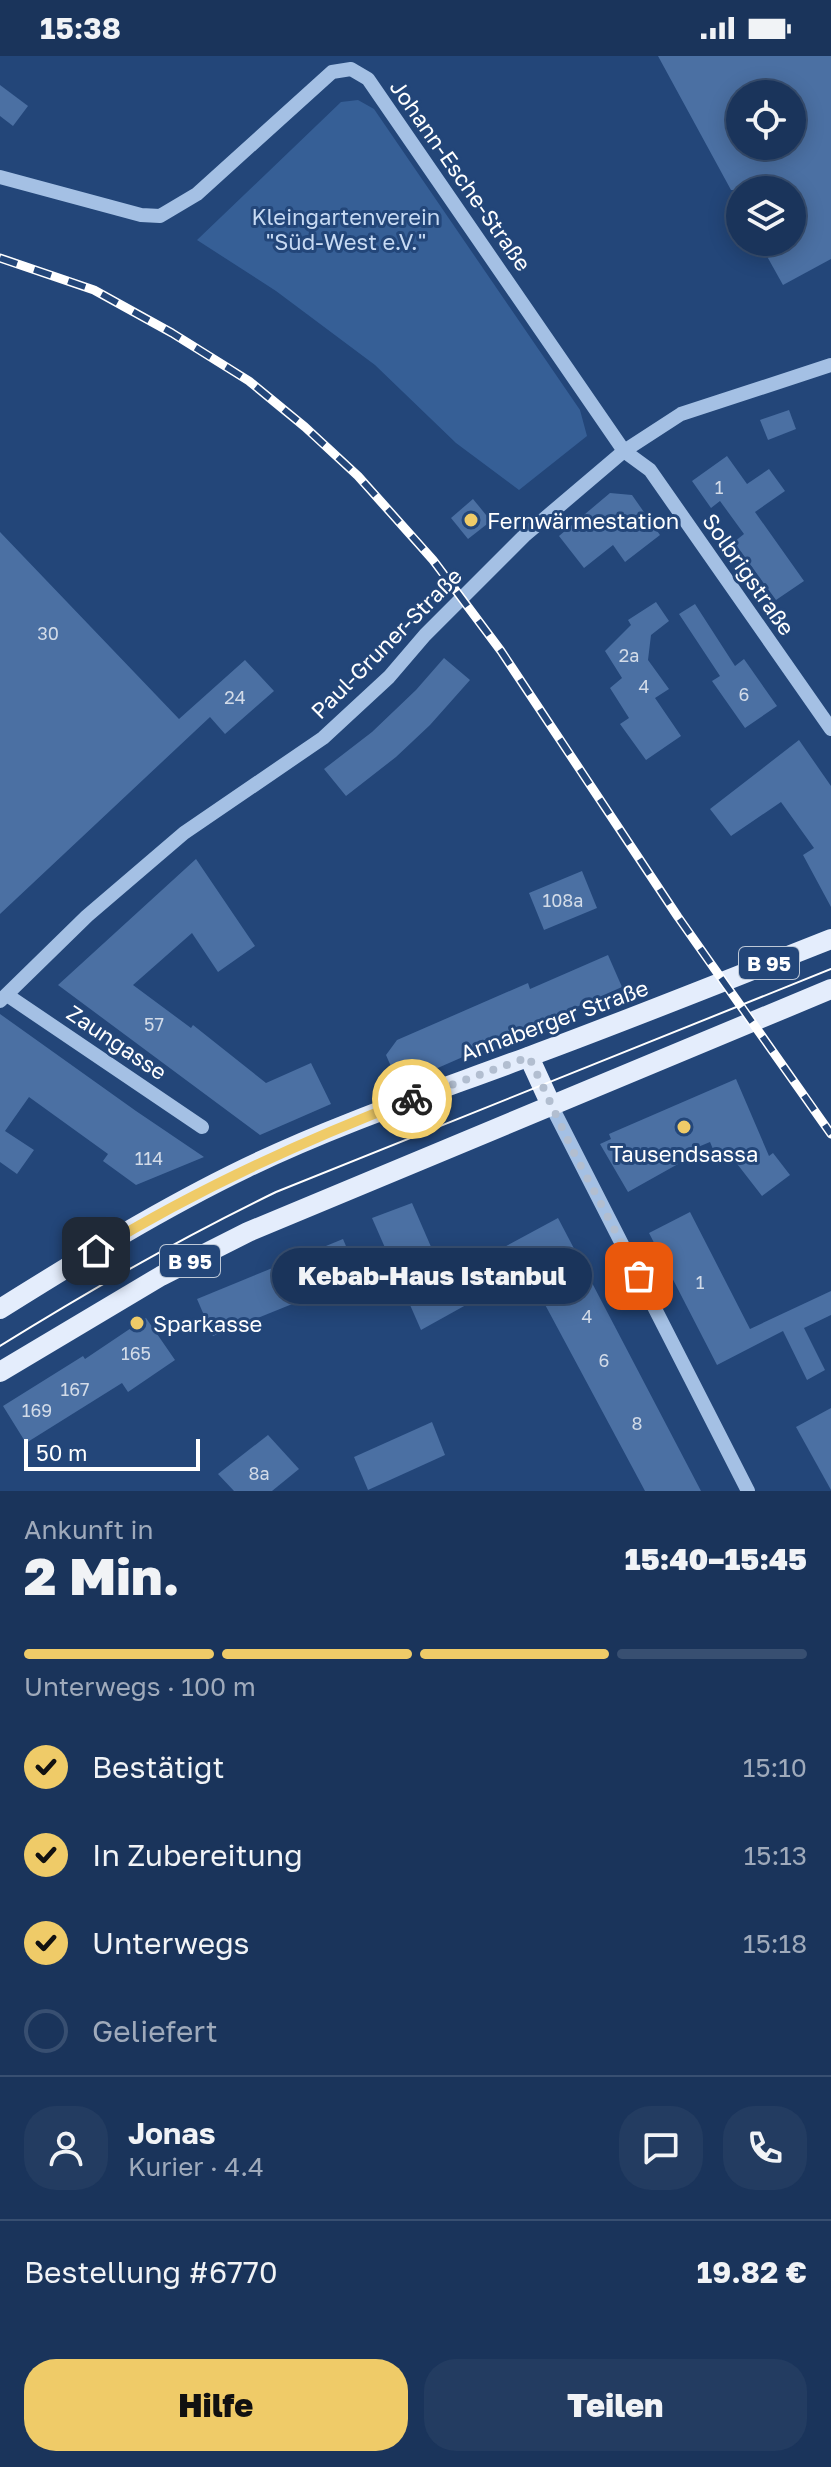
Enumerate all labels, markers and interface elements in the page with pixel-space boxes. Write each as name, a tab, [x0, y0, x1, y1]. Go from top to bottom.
text: 15:38	[40, 10, 121, 46]
street label: Johann-Esche-Straße	[385, 74, 537, 276]
map controls	[726, 80, 806, 256]
button: locate	[726, 80, 806, 160]
button: layers	[726, 176, 806, 256]
park label: Kleingartenverein "Süd-West e.V."	[252, 203, 440, 255]
house number: 1	[715, 476, 724, 498]
place label: Fernwärmestation	[487, 507, 679, 534]
street label: Solbrigstraße	[697, 508, 801, 640]
marker: Fernwärmestation	[462, 511, 480, 529]
street label: Paul-Gruner-Straße	[305, 562, 467, 724]
house number: 30	[37, 622, 59, 644]
house number: 2a	[619, 644, 639, 666]
house number: 4	[639, 675, 650, 697]
house number: 6	[739, 683, 749, 705]
house number: 24	[224, 686, 246, 708]
house number: 108a	[542, 889, 584, 911]
road number: B 95	[739, 947, 799, 979]
street label: Annaberger Straße	[456, 973, 652, 1067]
street label: Zaungasse	[62, 999, 172, 1085]
house number: 57	[144, 1013, 164, 1035]
courier	[372, 1059, 452, 1139]
icon: bike	[390, 1077, 434, 1121]
marker: Tausendsassa	[675, 1118, 693, 1136]
place label: Tausendsassa	[610, 1140, 758, 1167]
house number: 114	[135, 1147, 163, 1169]
pin	[62, 1217, 130, 1285]
icon: home	[74, 1229, 118, 1273]
pin	[605, 1242, 673, 1310]
road number: B 95	[160, 1245, 220, 1277]
callout: Kebab-Haus Istanbul	[271, 1248, 591, 1304]
icon: bag	[617, 1254, 661, 1298]
text: Kebab-Haus Istanbul	[298, 1260, 566, 1291]
house number: 1	[696, 1271, 705, 1293]
house number: 4	[582, 1305, 593, 1327]
place label: Sparkasse	[153, 1310, 262, 1337]
marker: Sparkasse	[128, 1314, 146, 1332]
house number: 165	[121, 1342, 151, 1364]
house number: 6	[599, 1349, 609, 1371]
house number: 167	[60, 1378, 90, 1400]
house number: 169	[22, 1399, 52, 1421]
house number: 8	[632, 1412, 642, 1434]
scale bar	[24, 1435, 200, 1471]
text: 50 m	[36, 1439, 87, 1466]
house number: 8a	[248, 1462, 270, 1484]
text: Ankunft in	[24, 1514, 153, 1545]
text: 15:40–15:45	[625, 1541, 807, 1577]
text: 2 Min.	[24, 1544, 180, 1606]
text: Unterwegs · 100 m	[24, 1671, 256, 1702]
icon: check	[24, 1745, 68, 1789]
text: Bestätigt	[92, 1749, 225, 1785]
text: 15:10	[743, 1752, 807, 1783]
icon: check	[24, 1833, 68, 1877]
text: In Zubereitung	[92, 1837, 303, 1873]
text: 15:13	[744, 1840, 807, 1871]
icon: check	[24, 1921, 68, 1965]
text: Unterwegs	[92, 1925, 250, 1961]
text: 15:18	[743, 1928, 807, 1959]
text: Geliefert	[92, 2013, 218, 2049]
button: person	[24, 2106, 108, 2190]
button: chat	[619, 2106, 703, 2190]
button: phone	[723, 2106, 807, 2190]
text: Jonas	[128, 2115, 215, 2151]
text: Kurier · 4.4	[128, 2151, 264, 2182]
text: Bestellung #6770	[24, 2254, 278, 2290]
text: 19.82 €	[697, 2254, 807, 2290]
button: Hilfe	[24, 2359, 408, 2451]
button: Teilen	[424, 2359, 807, 2451]

